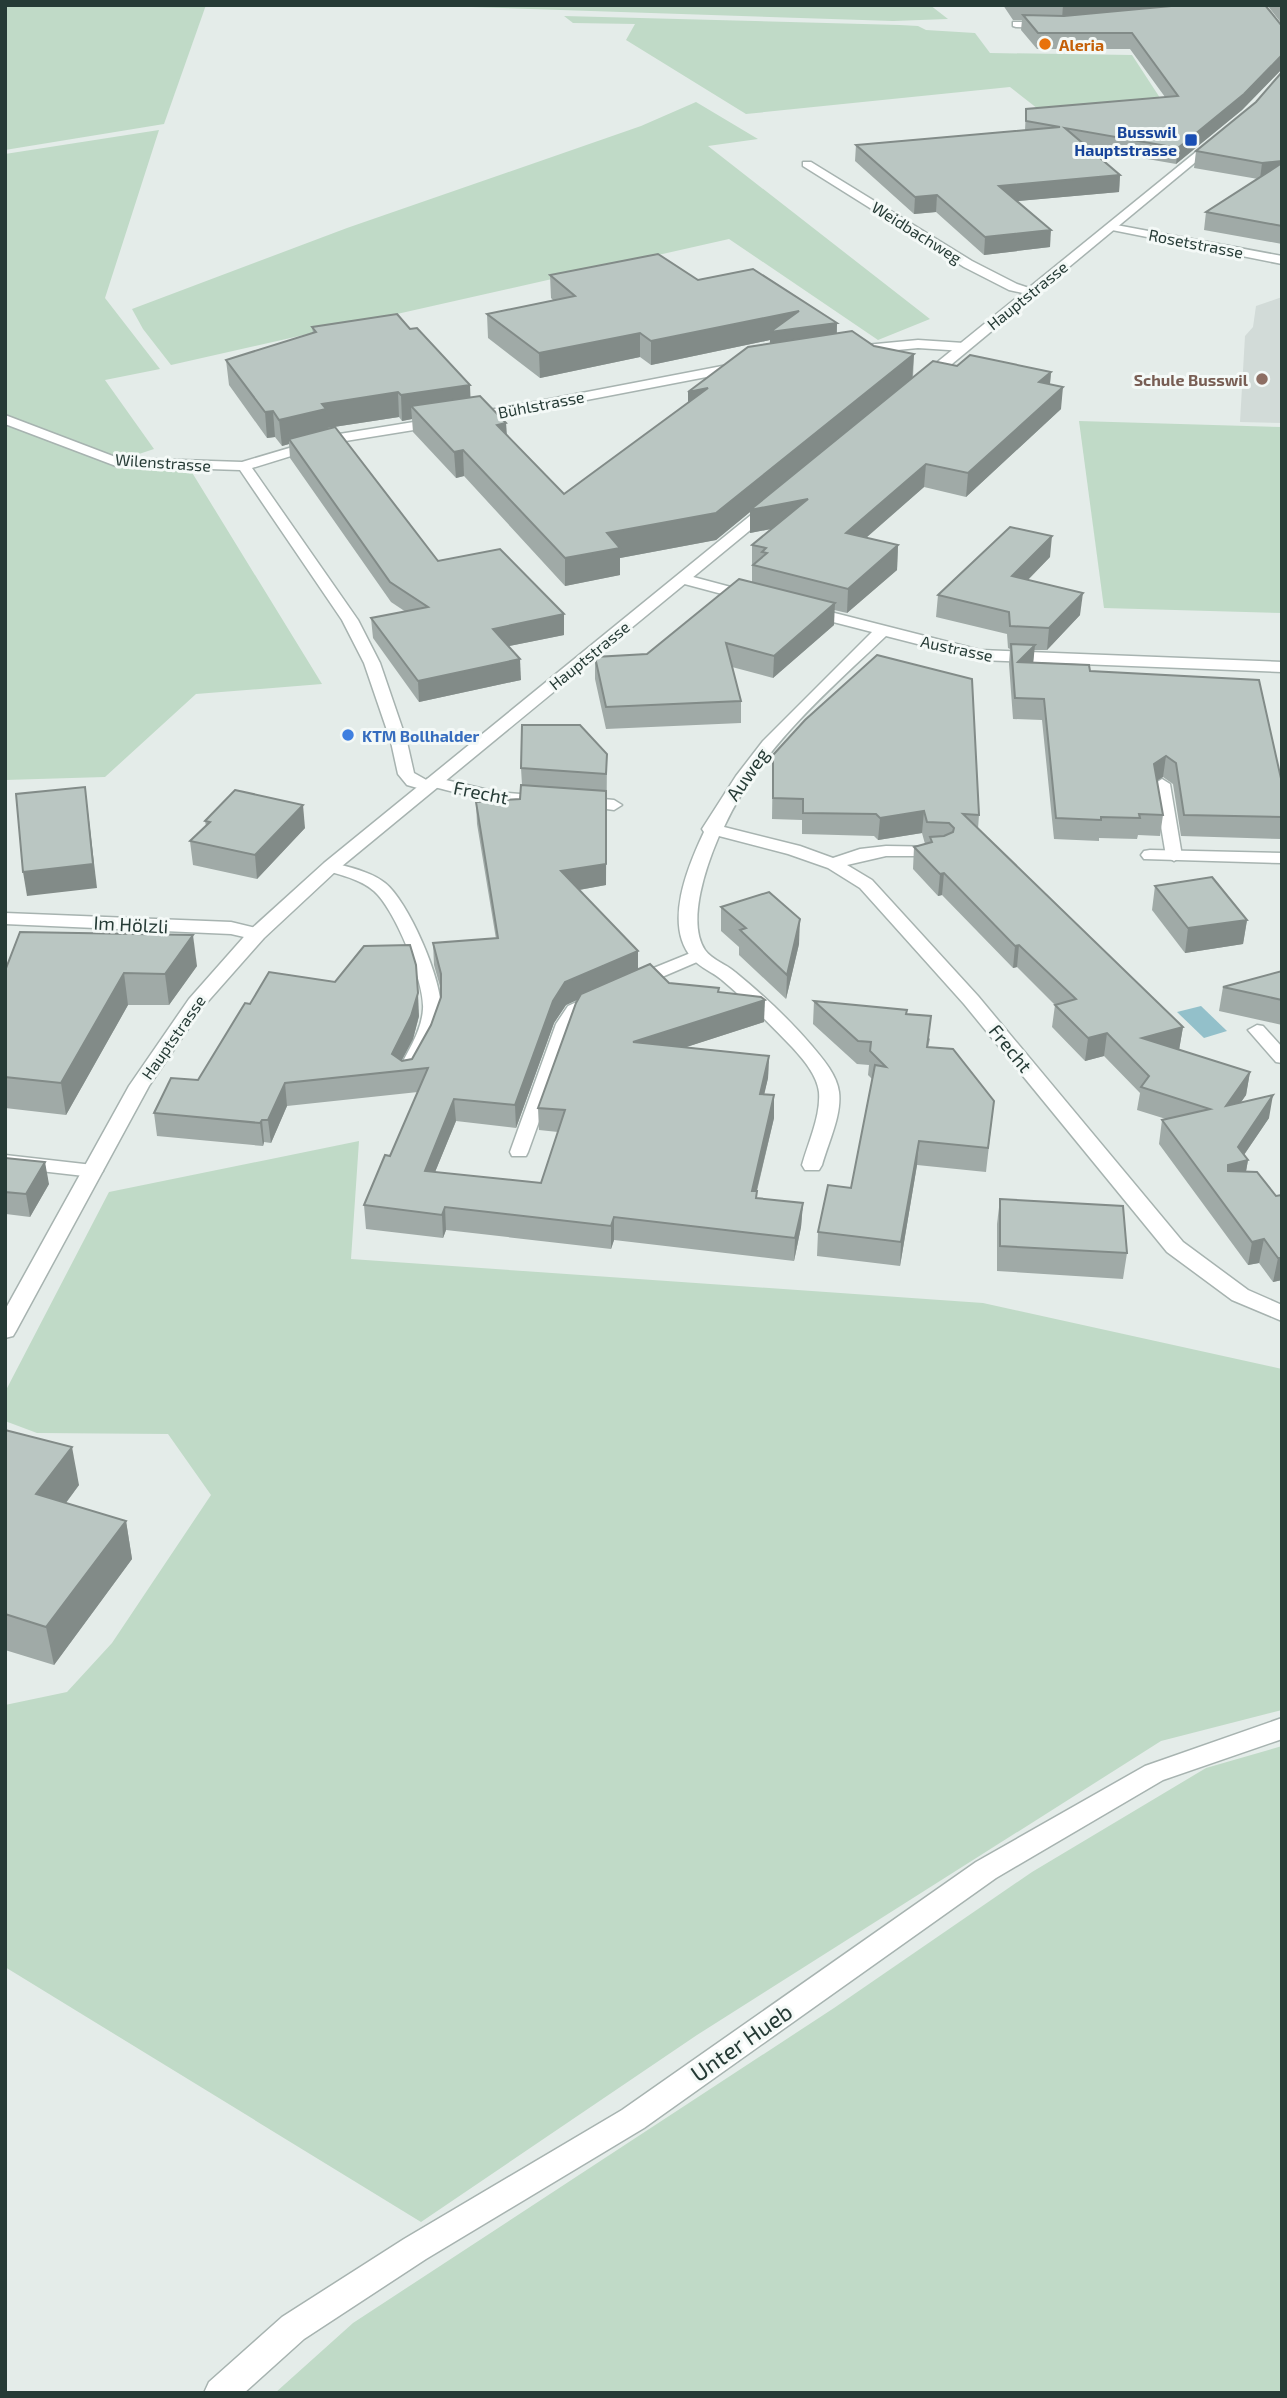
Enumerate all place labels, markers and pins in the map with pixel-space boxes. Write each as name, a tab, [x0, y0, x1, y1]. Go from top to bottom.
place label: Aleria	[1059, 35, 1104, 54]
marker: Aleria	[1037, 36, 1053, 52]
place label: Busswil Hauptstrasse	[1074, 122, 1178, 159]
marker: Busswil Hauptstrasse	[1183, 132, 1199, 148]
place label: Schule Busswil	[1134, 370, 1249, 389]
marker: Schule Busswil	[1254, 371, 1270, 387]
place label: KTM Bollhalder	[362, 726, 480, 745]
marker: KTM Bollhalder	[340, 727, 356, 743]

